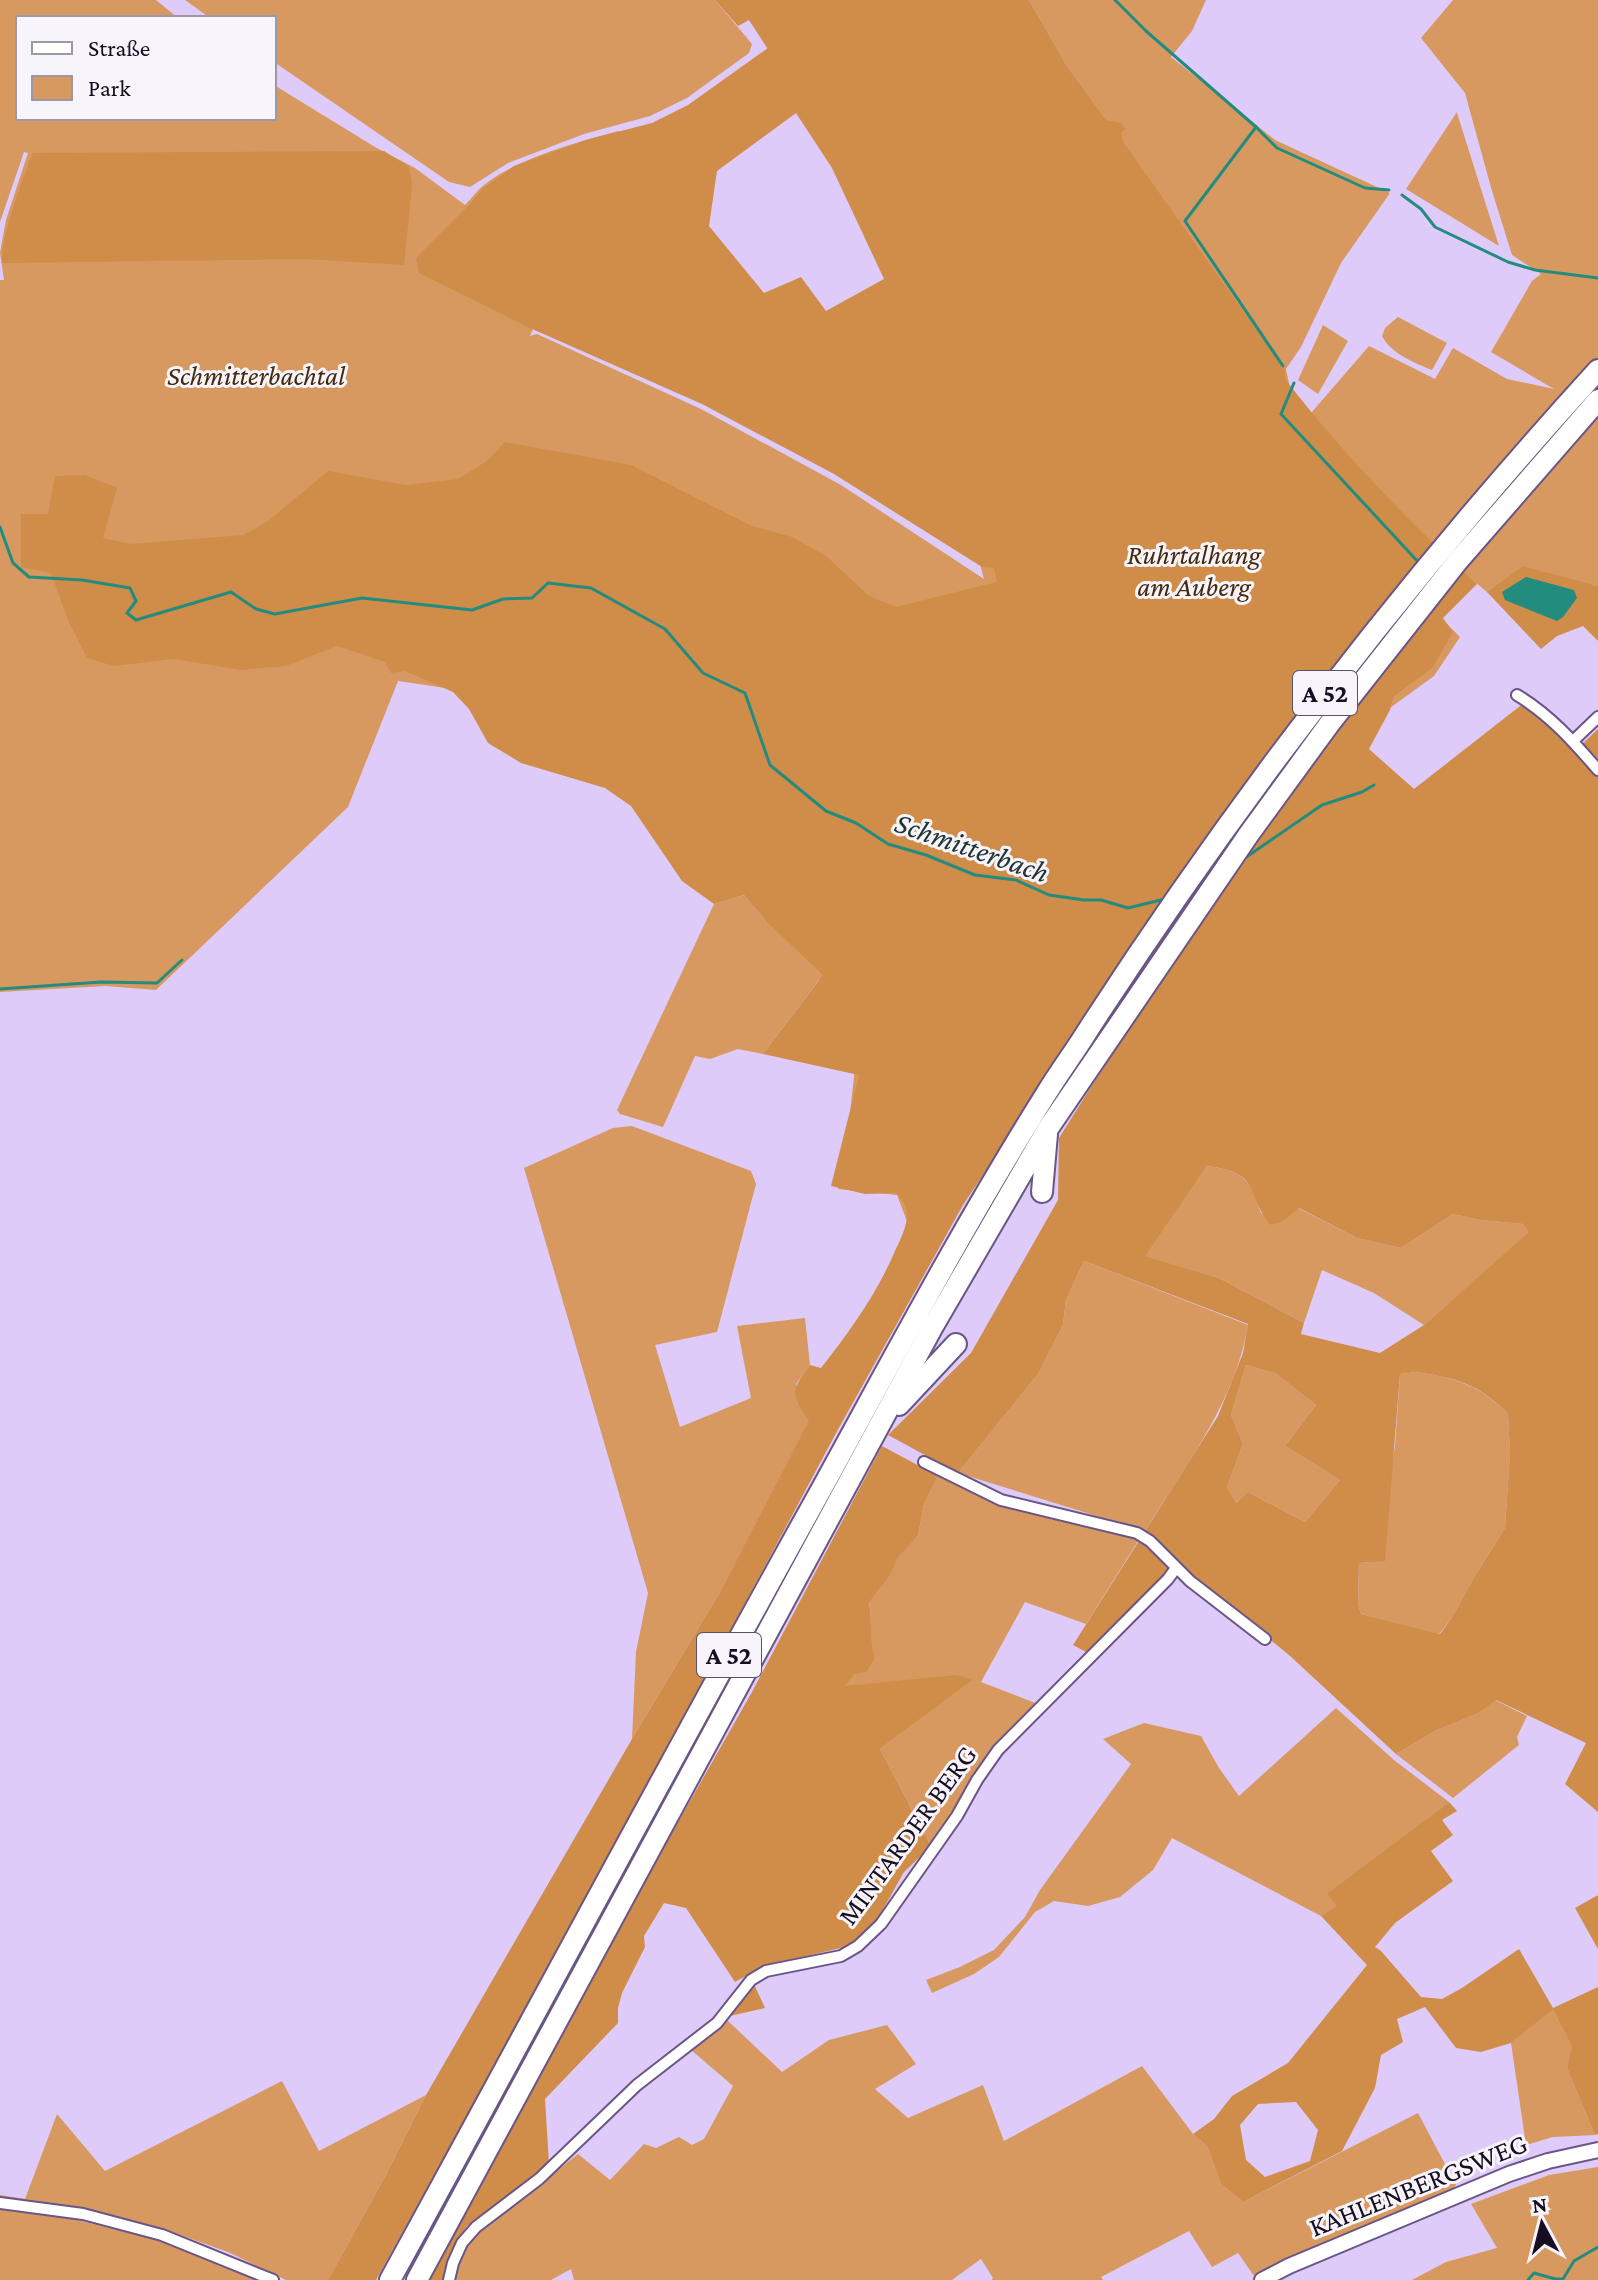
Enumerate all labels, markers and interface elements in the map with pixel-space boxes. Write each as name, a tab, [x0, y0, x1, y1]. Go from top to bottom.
legend	[16, 16, 276, 120]
text: Straße	[88, 34, 150, 61]
text: Park	[88, 74, 131, 101]
park label: Schmitterbachtal	[167, 360, 346, 391]
park label: Ruhrtalhang am Auberg	[1127, 539, 1263, 602]
road number: A 52	[1293, 671, 1357, 715]
water label: Schmitterbach	[891, 805, 1053, 889]
road number: A 52	[697, 1633, 761, 1677]
street label: MINTARDER BERG	[832, 1739, 982, 1931]
street label: KAHLENBERGSWEG	[1305, 2127, 1531, 2243]
north arrow	[1502, 2184, 1582, 2264]
text: N	[1531, 2191, 1549, 2218]

